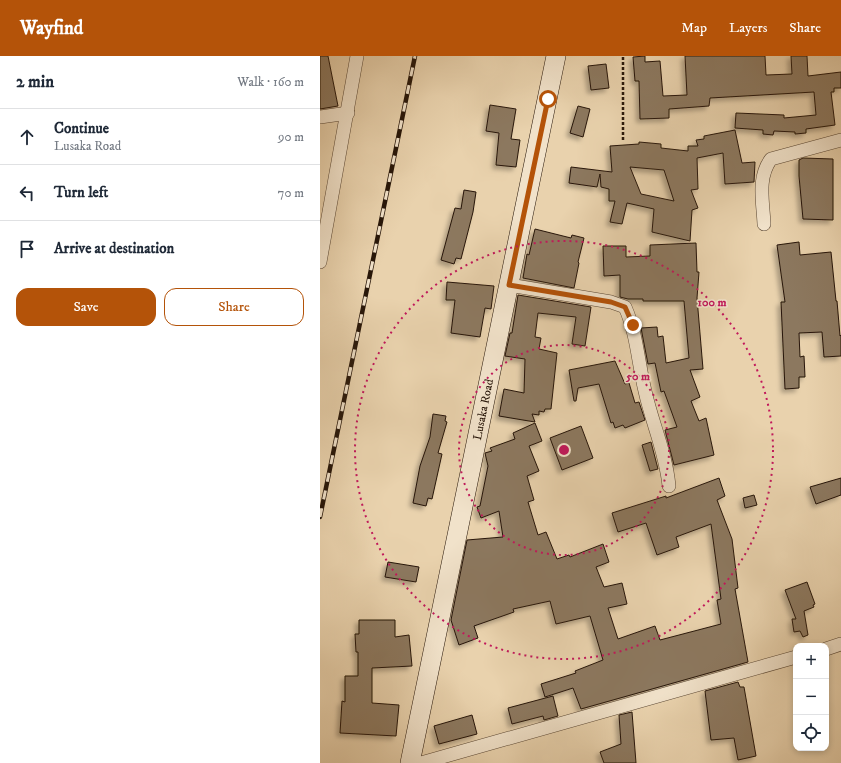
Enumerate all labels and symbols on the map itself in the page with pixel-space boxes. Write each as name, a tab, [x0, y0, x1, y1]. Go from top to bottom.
route start	[539, 90, 557, 108]
text: 100 m	[698, 295, 726, 310]
route end	[624, 316, 642, 334]
text: 50 m	[625, 369, 650, 384]
street label: Lusaka Road	[469, 378, 497, 441]
centre of rings	[557, 443, 571, 457]

